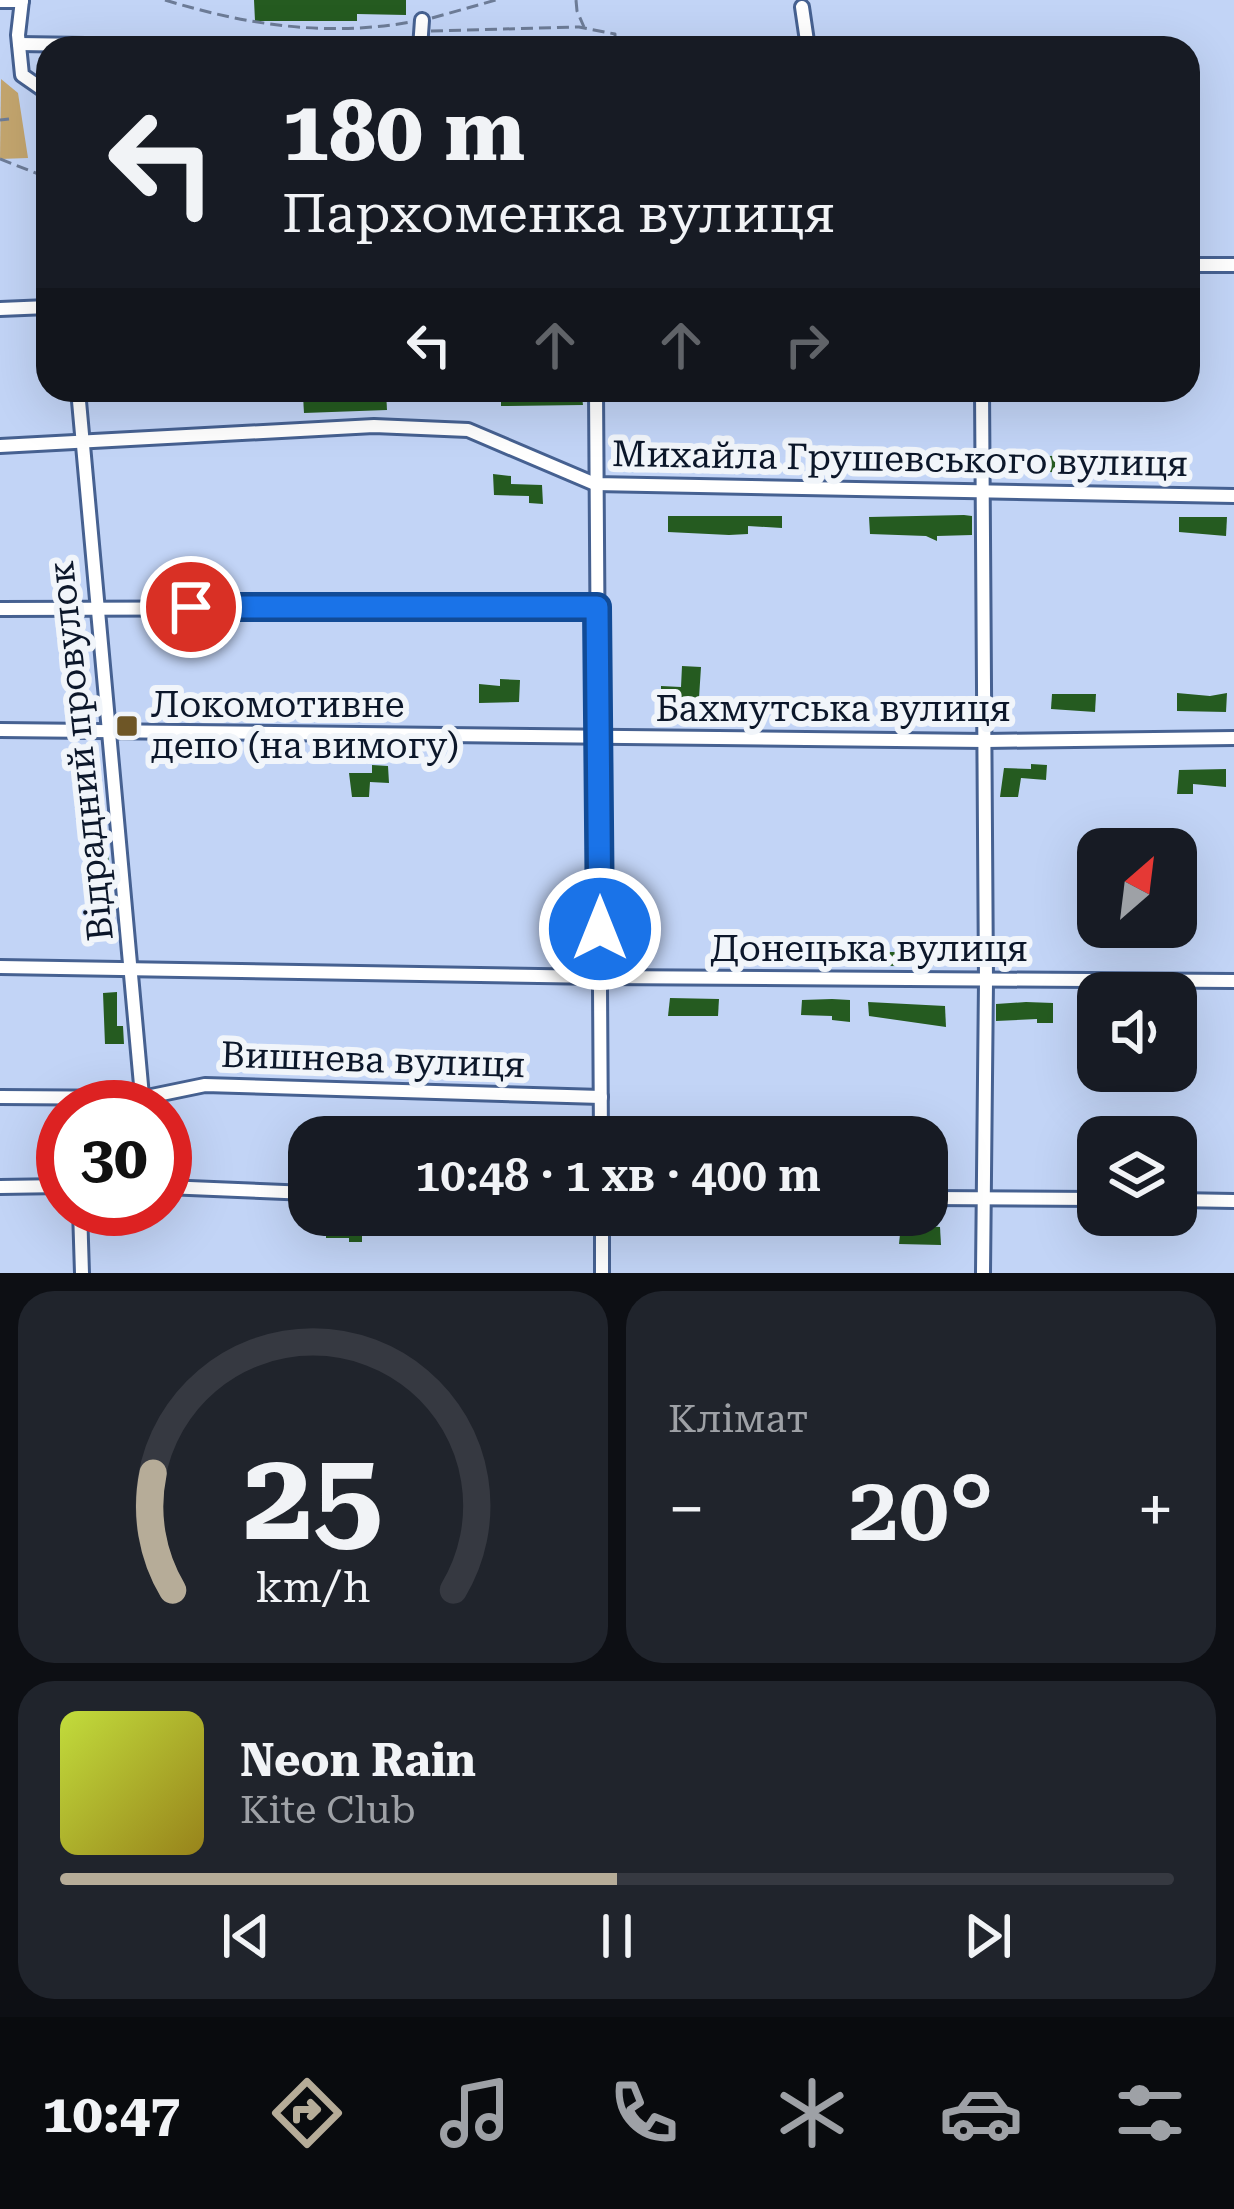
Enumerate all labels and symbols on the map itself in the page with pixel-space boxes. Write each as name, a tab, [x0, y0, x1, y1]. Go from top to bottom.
street label: Михайла Грушевського вулиця	[612, 433, 1188, 485]
pin	[140, 556, 242, 658]
street label: Відрадний провулок	[40, 559, 122, 943]
place label: Локомотивне депо (на вимогу)	[151, 684, 459, 767]
street label: Бахмутська вулиця	[655, 688, 1011, 730]
marker: Локомотивне депо (на вимогу)	[114, 713, 140, 739]
north arrow	[1077, 828, 1197, 948]
position arrow	[537, 866, 663, 992]
street label: Донецька вулиця	[710, 928, 1028, 970]
street label: Вишнева вулиця	[220, 1034, 526, 1086]
speed limit sign: 30	[36, 1080, 192, 1236]

